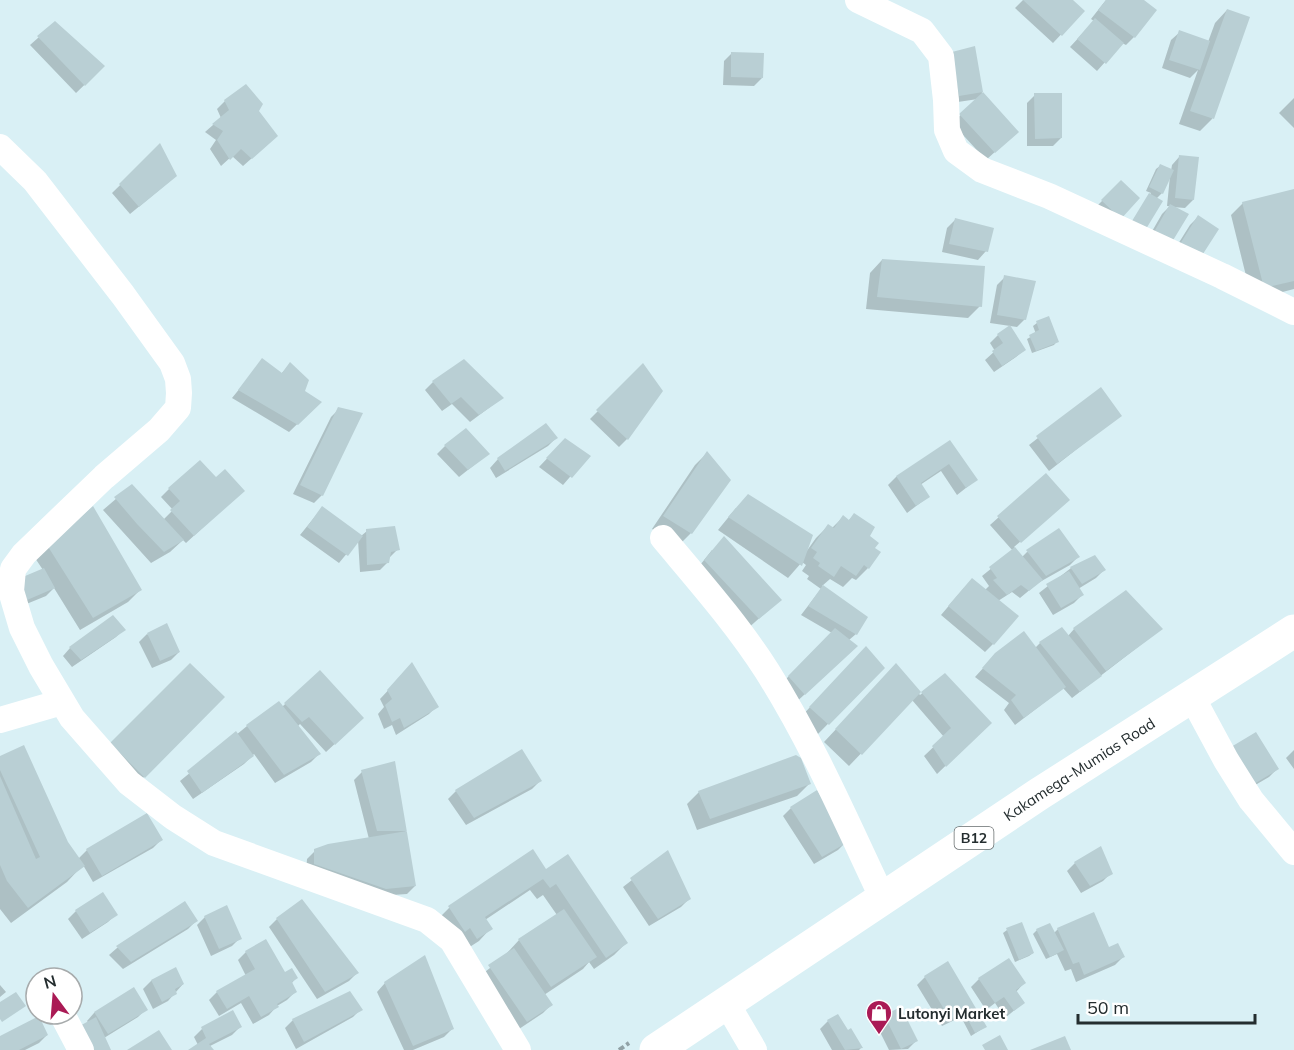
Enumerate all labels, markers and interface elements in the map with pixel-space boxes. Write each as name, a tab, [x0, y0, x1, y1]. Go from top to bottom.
street label: Kakamega-Mumias Road	[1000, 713, 1158, 825]
road number: B12	[954, 827, 994, 849]
north arrow	[24, 966, 84, 1026]
text: N	[41, 970, 58, 993]
scale bar	[1078, 987, 1255, 1025]
text: 50 m	[1087, 996, 1129, 1019]
shop icon: Lutonyi Market	[864, 998, 894, 1036]
place label: Lutonyi Market	[898, 1004, 1005, 1023]

